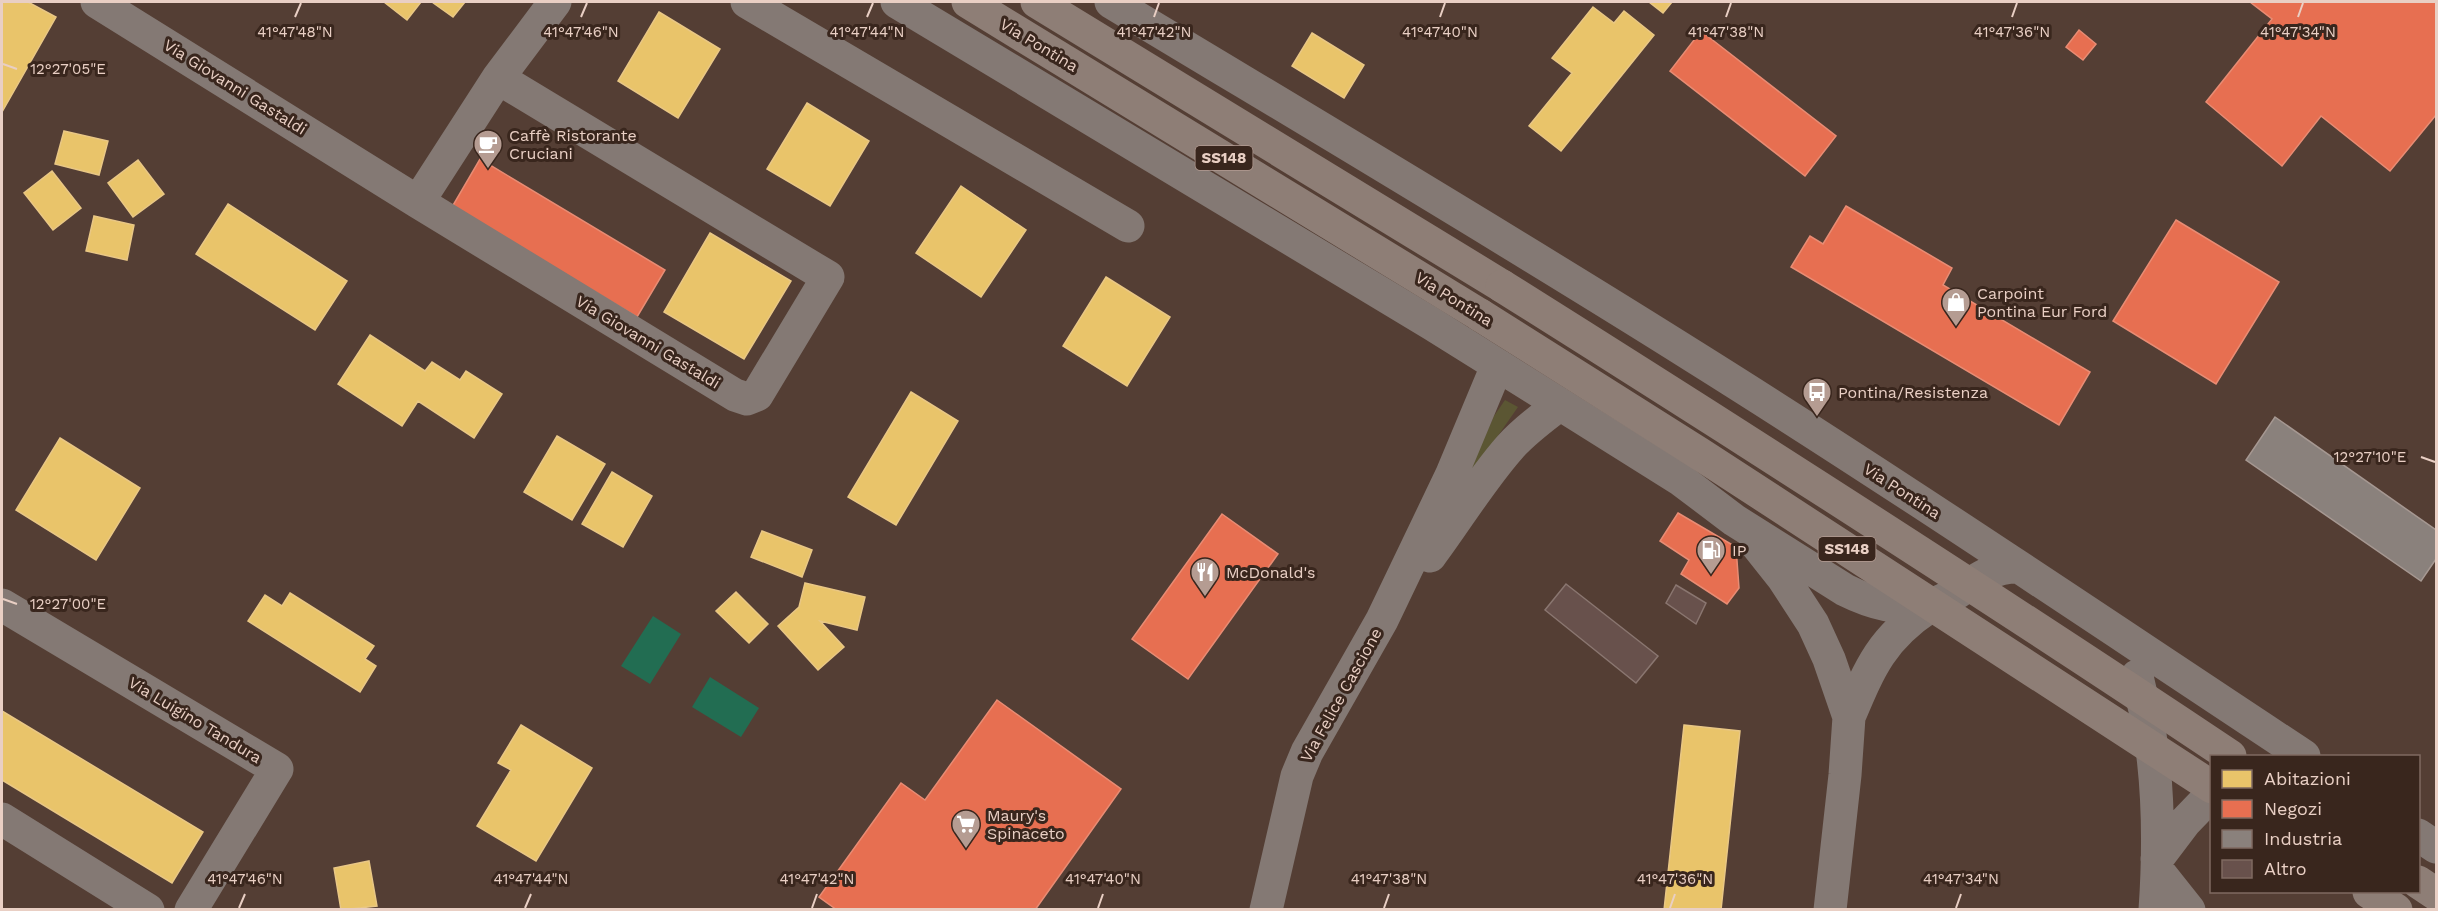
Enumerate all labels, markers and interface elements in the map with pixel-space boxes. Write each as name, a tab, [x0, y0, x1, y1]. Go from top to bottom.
street label: Via Pontina	[997, 14, 1081, 76]
text: 41°47'48"N	[257, 23, 333, 41]
text: 41°47'46"N	[543, 23, 619, 41]
text: 41°47'44"N	[830, 23, 904, 41]
text: 41°47'42"N	[1116, 23, 1192, 41]
text: 41°47'40"N	[1402, 23, 1478, 41]
text: 41°47'38"N	[1688, 23, 1764, 41]
text: 41°47'36"N	[1974, 23, 2050, 41]
text: 41°47'34"N	[2260, 23, 2336, 41]
street label: Via Giovanni Gastaldi	[160, 35, 310, 139]
text: 12°27'05"E	[30, 60, 106, 78]
place label: Caffè Ristorante Cruciani	[509, 126, 637, 163]
cafe icon: Caffè Ristorante Cruciani	[472, 128, 504, 170]
road number: SS148	[1196, 146, 1252, 170]
street label: Via Pontina	[1412, 268, 1496, 330]
place label: Carpoint Pontina Eur Ford	[1977, 284, 2107, 321]
shop icon: Carpoint Pontina Eur Ford	[1940, 286, 1972, 328]
street label: Via Giovanni Gastaldi	[572, 291, 724, 393]
bus stop icon: Pontina/Resistenza	[1801, 376, 1833, 418]
place label: Pontina/Resistenza	[1838, 383, 1988, 402]
text: 12°27'10"E	[2334, 448, 2406, 466]
street label: Via Pontina	[1860, 459, 1944, 523]
fuel station icon: IP	[1695, 534, 1727, 576]
road number: SS148	[1818, 537, 1876, 561]
place label: IP	[1732, 541, 1747, 560]
restaurant icon: McDonald's	[1189, 556, 1221, 598]
place label: McDonald's	[1226, 563, 1316, 582]
text: 12°27'00"E	[30, 595, 106, 613]
street label: Via Felice Cascione	[1296, 625, 1386, 765]
street label: Via Luigino Tandura	[125, 673, 265, 767]
legend	[2210, 755, 2420, 893]
text: Abitazioni	[2264, 768, 2351, 789]
text: Negozi	[2264, 798, 2322, 819]
place label: Maury's Spinaceto	[987, 806, 1065, 843]
supermarket icon: Maury's Spinaceto	[950, 808, 982, 850]
text: Industria	[2264, 828, 2342, 849]
text: Altro	[2264, 858, 2306, 879]
text: 41°47'46"N	[207, 870, 283, 888]
text: 41°47'44"N	[494, 870, 568, 888]
text: 41°47'42"N	[779, 870, 855, 888]
text: 41°47'40"N	[1065, 870, 1141, 888]
text: 41°47'38"N	[1351, 870, 1427, 888]
text: 41°47'36"N	[1637, 870, 1713, 888]
text: 41°47'34"N	[1923, 870, 1999, 888]

